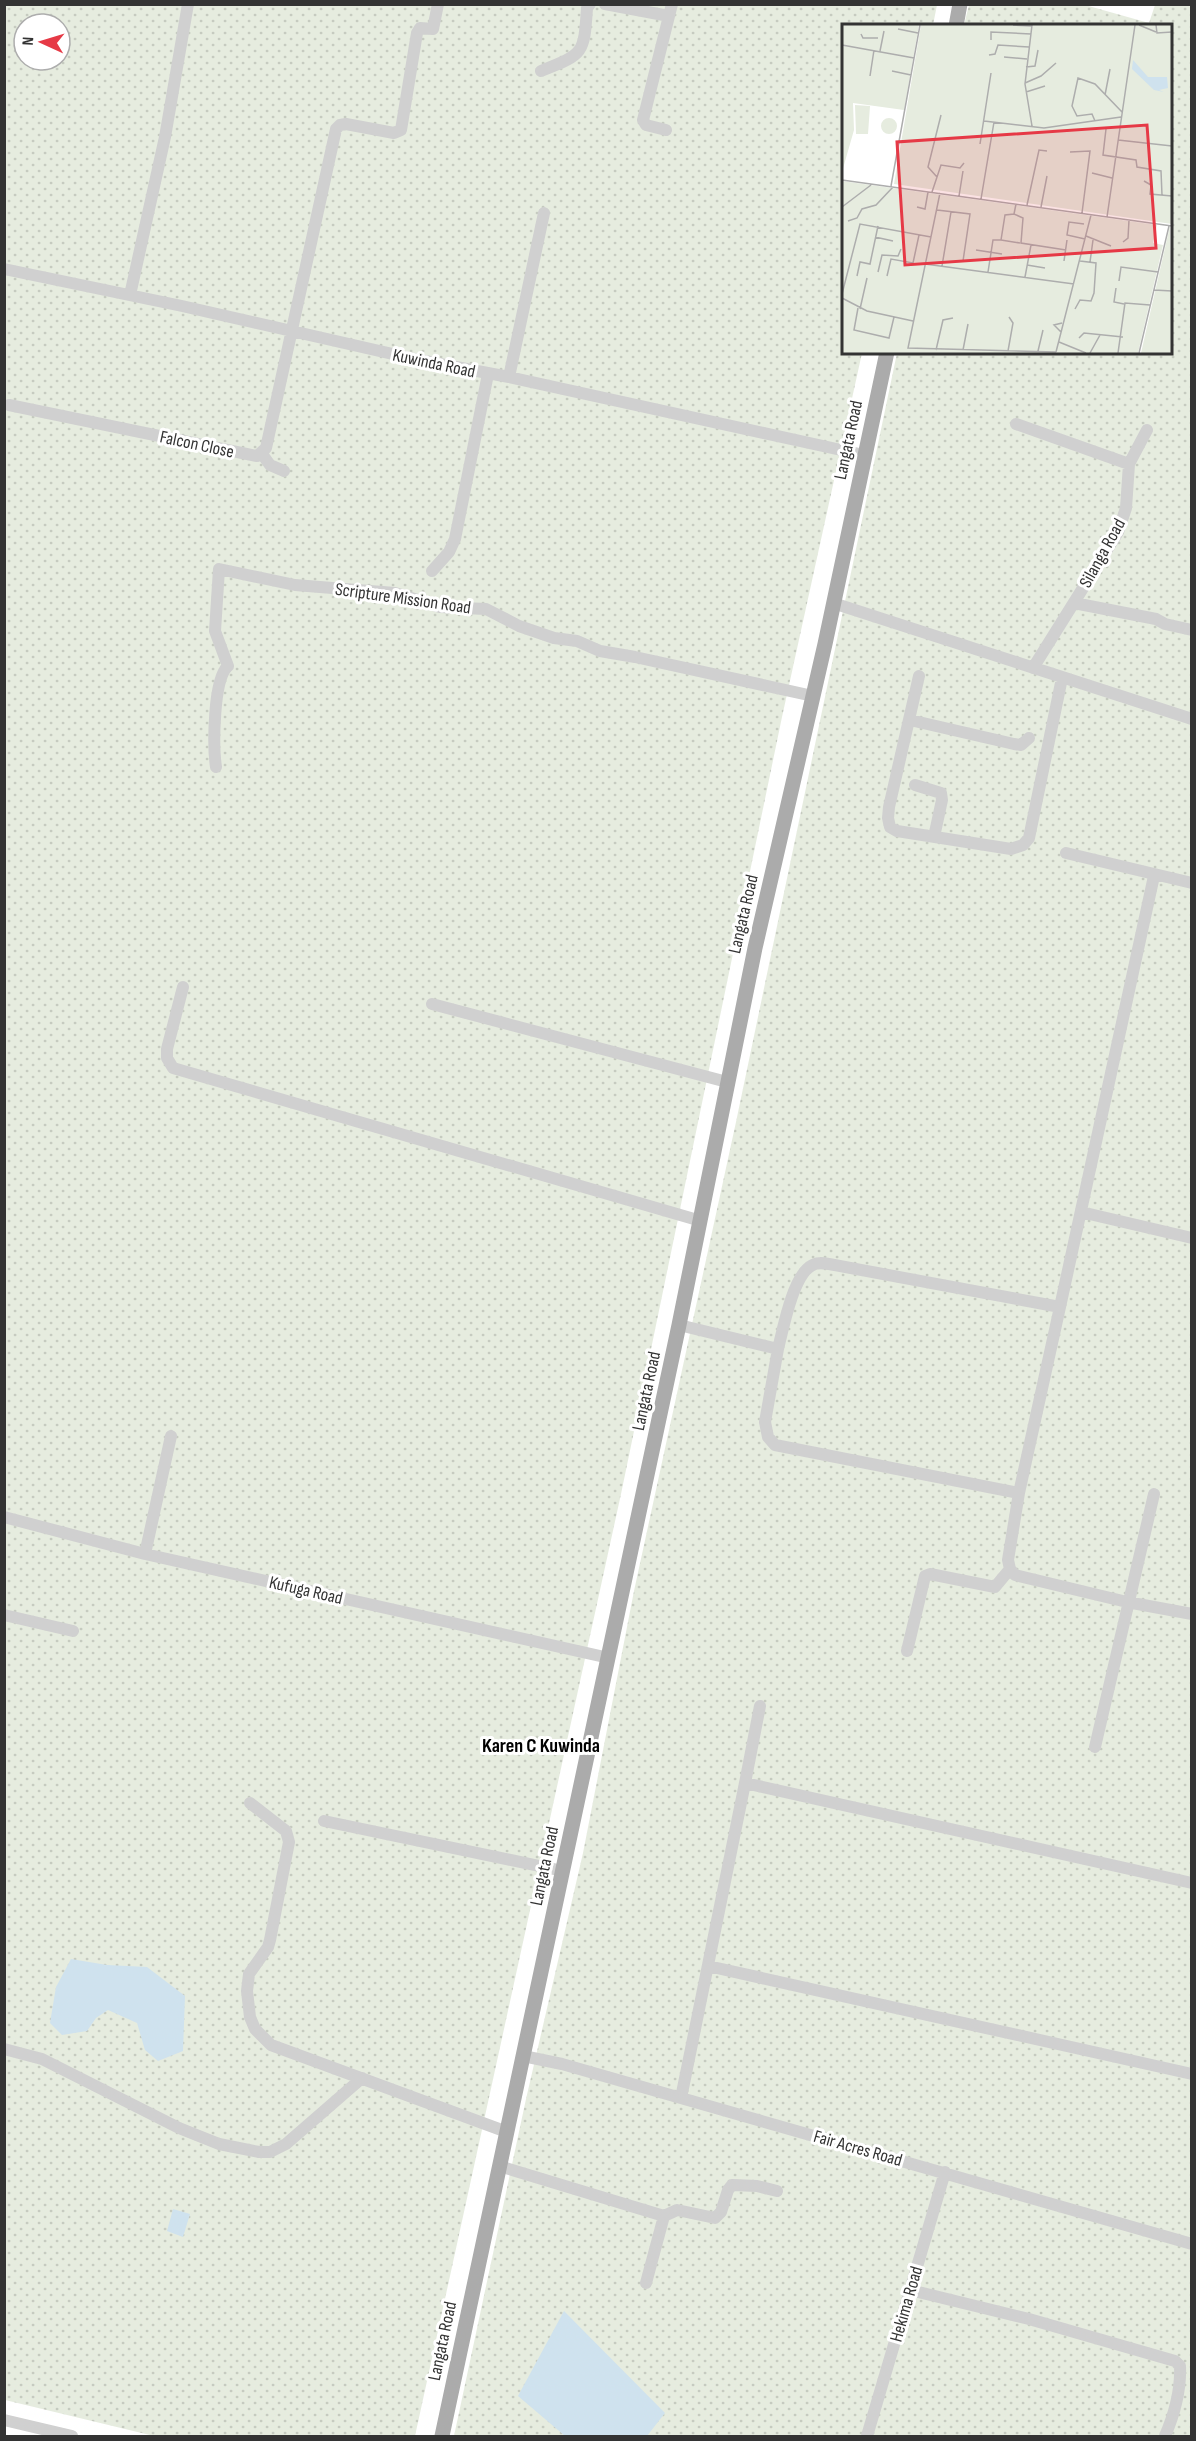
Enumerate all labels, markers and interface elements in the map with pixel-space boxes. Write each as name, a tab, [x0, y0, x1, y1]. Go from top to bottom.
north arrow	[12, 12, 72, 72]
inset map	[842, 24, 1172, 354]
text: N	[19, 36, 38, 46]
street label: Kuwinda Road	[391, 344, 477, 382]
street label: Langata Road	[830, 399, 867, 482]
street label: Falcon Close	[158, 426, 236, 463]
street label: Silanga Road	[1075, 515, 1130, 591]
street label: Scripture Mission Road	[334, 579, 472, 618]
street label: Langata Road	[724, 873, 763, 956]
street label: Langata Road	[628, 1350, 665, 1433]
street label: Kufuga Road	[267, 1572, 345, 1609]
district label: Karen C Kuwinda	[482, 1734, 600, 1758]
street label: Langata Road	[526, 1825, 563, 1908]
street label: Fair Acres Road	[811, 2126, 905, 2171]
street label: Hekima Road	[886, 2264, 927, 2344]
street label: Langata Road	[424, 2300, 461, 2383]

